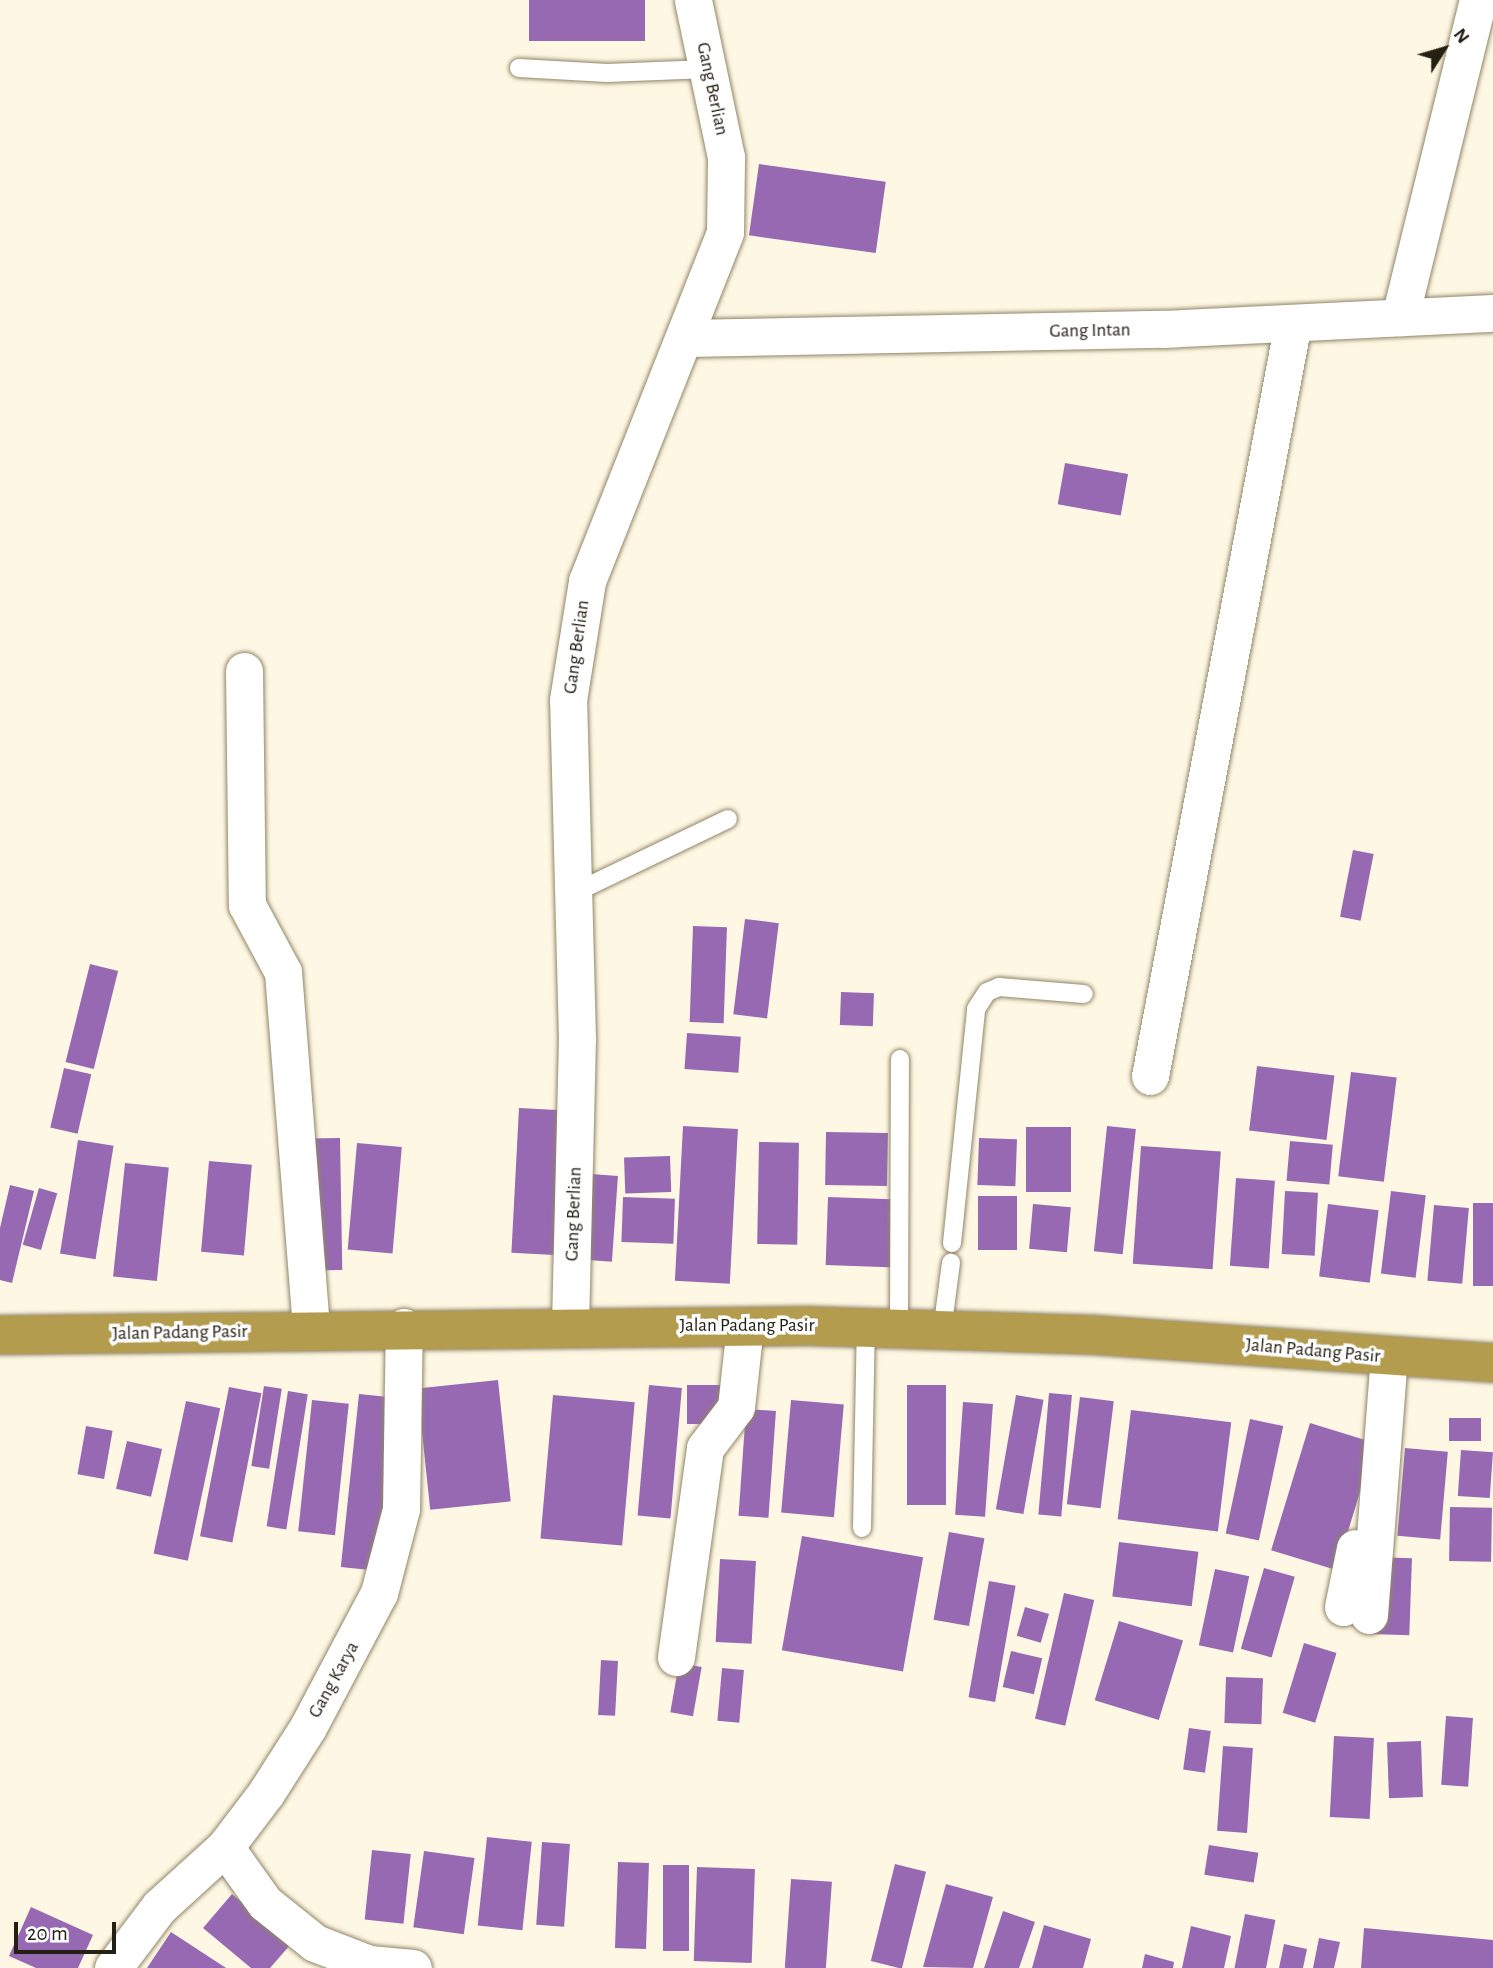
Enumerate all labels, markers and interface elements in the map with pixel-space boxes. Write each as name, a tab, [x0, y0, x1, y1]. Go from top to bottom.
north arrow	[1409, 14, 1479, 84]
text: N	[1450, 25, 1473, 47]
street label: Gang Berlian	[691, 40, 733, 138]
street label: Gang Intan	[1049, 319, 1131, 343]
street label: Gang Berlian	[559, 599, 595, 695]
street label: Gang Berlian	[561, 1166, 587, 1262]
street label: Jalan Padang Pasir	[679, 1315, 815, 1337]
street label: Jalan Padang Pasir	[112, 1320, 248, 1346]
street label: Jalan Padang Pasir	[1245, 1334, 1381, 1368]
street label: Gang Karya	[304, 1638, 364, 1722]
scale bar	[18, 1909, 119, 1953]
text: 20 m	[27, 1923, 68, 1944]

